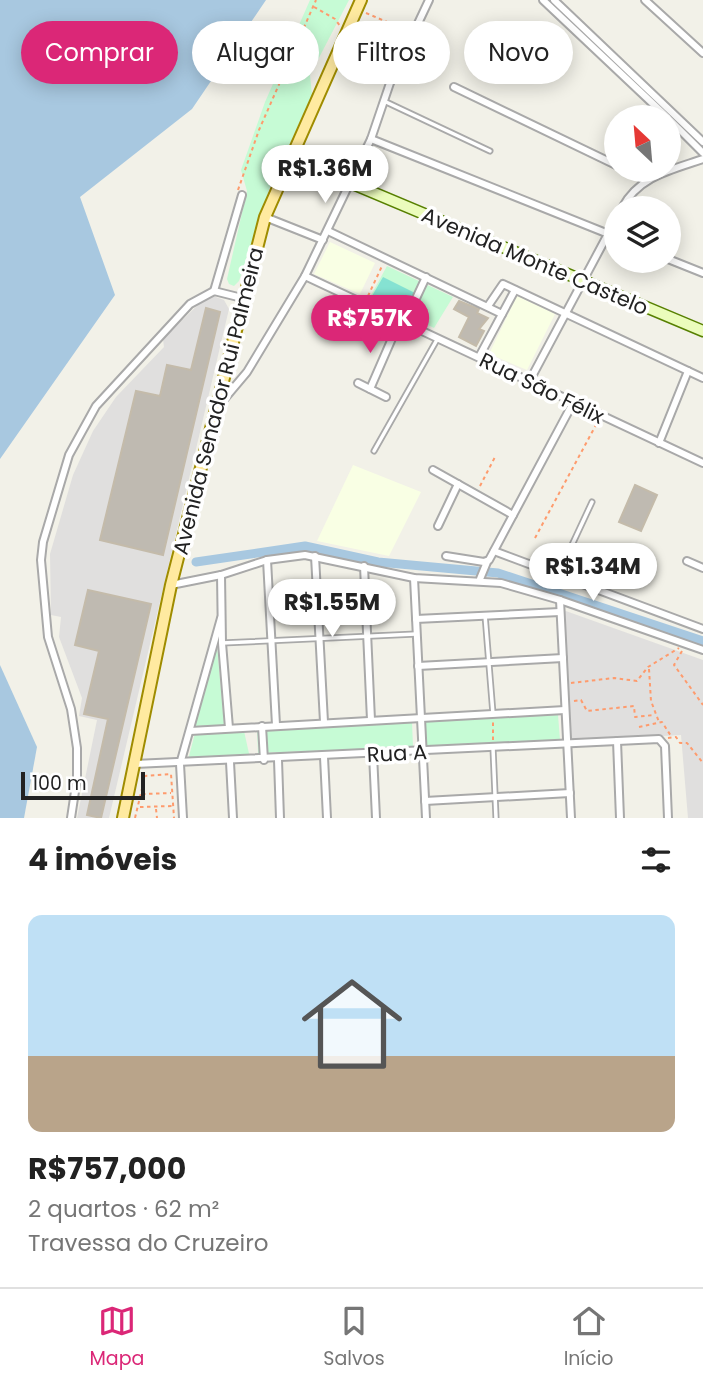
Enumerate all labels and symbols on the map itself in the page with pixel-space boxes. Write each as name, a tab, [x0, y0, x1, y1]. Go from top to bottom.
north arrow	[604, 105, 681, 182]
pin: R$1.36M	[260, 146, 390, 205]
street label: Avenida Monte Castelo	[417, 200, 653, 322]
street label: Avenida Senador Rui Palmeira	[166, 244, 270, 558]
pin: R$757K	[313, 296, 427, 355]
street label: Rua São Félix	[475, 345, 609, 431]
pin: R$1.34M	[528, 544, 658, 603]
pin: R$1.55M	[267, 580, 397, 639]
street label: Rua A	[366, 737, 428, 769]
scale bar	[21, 769, 145, 801]

